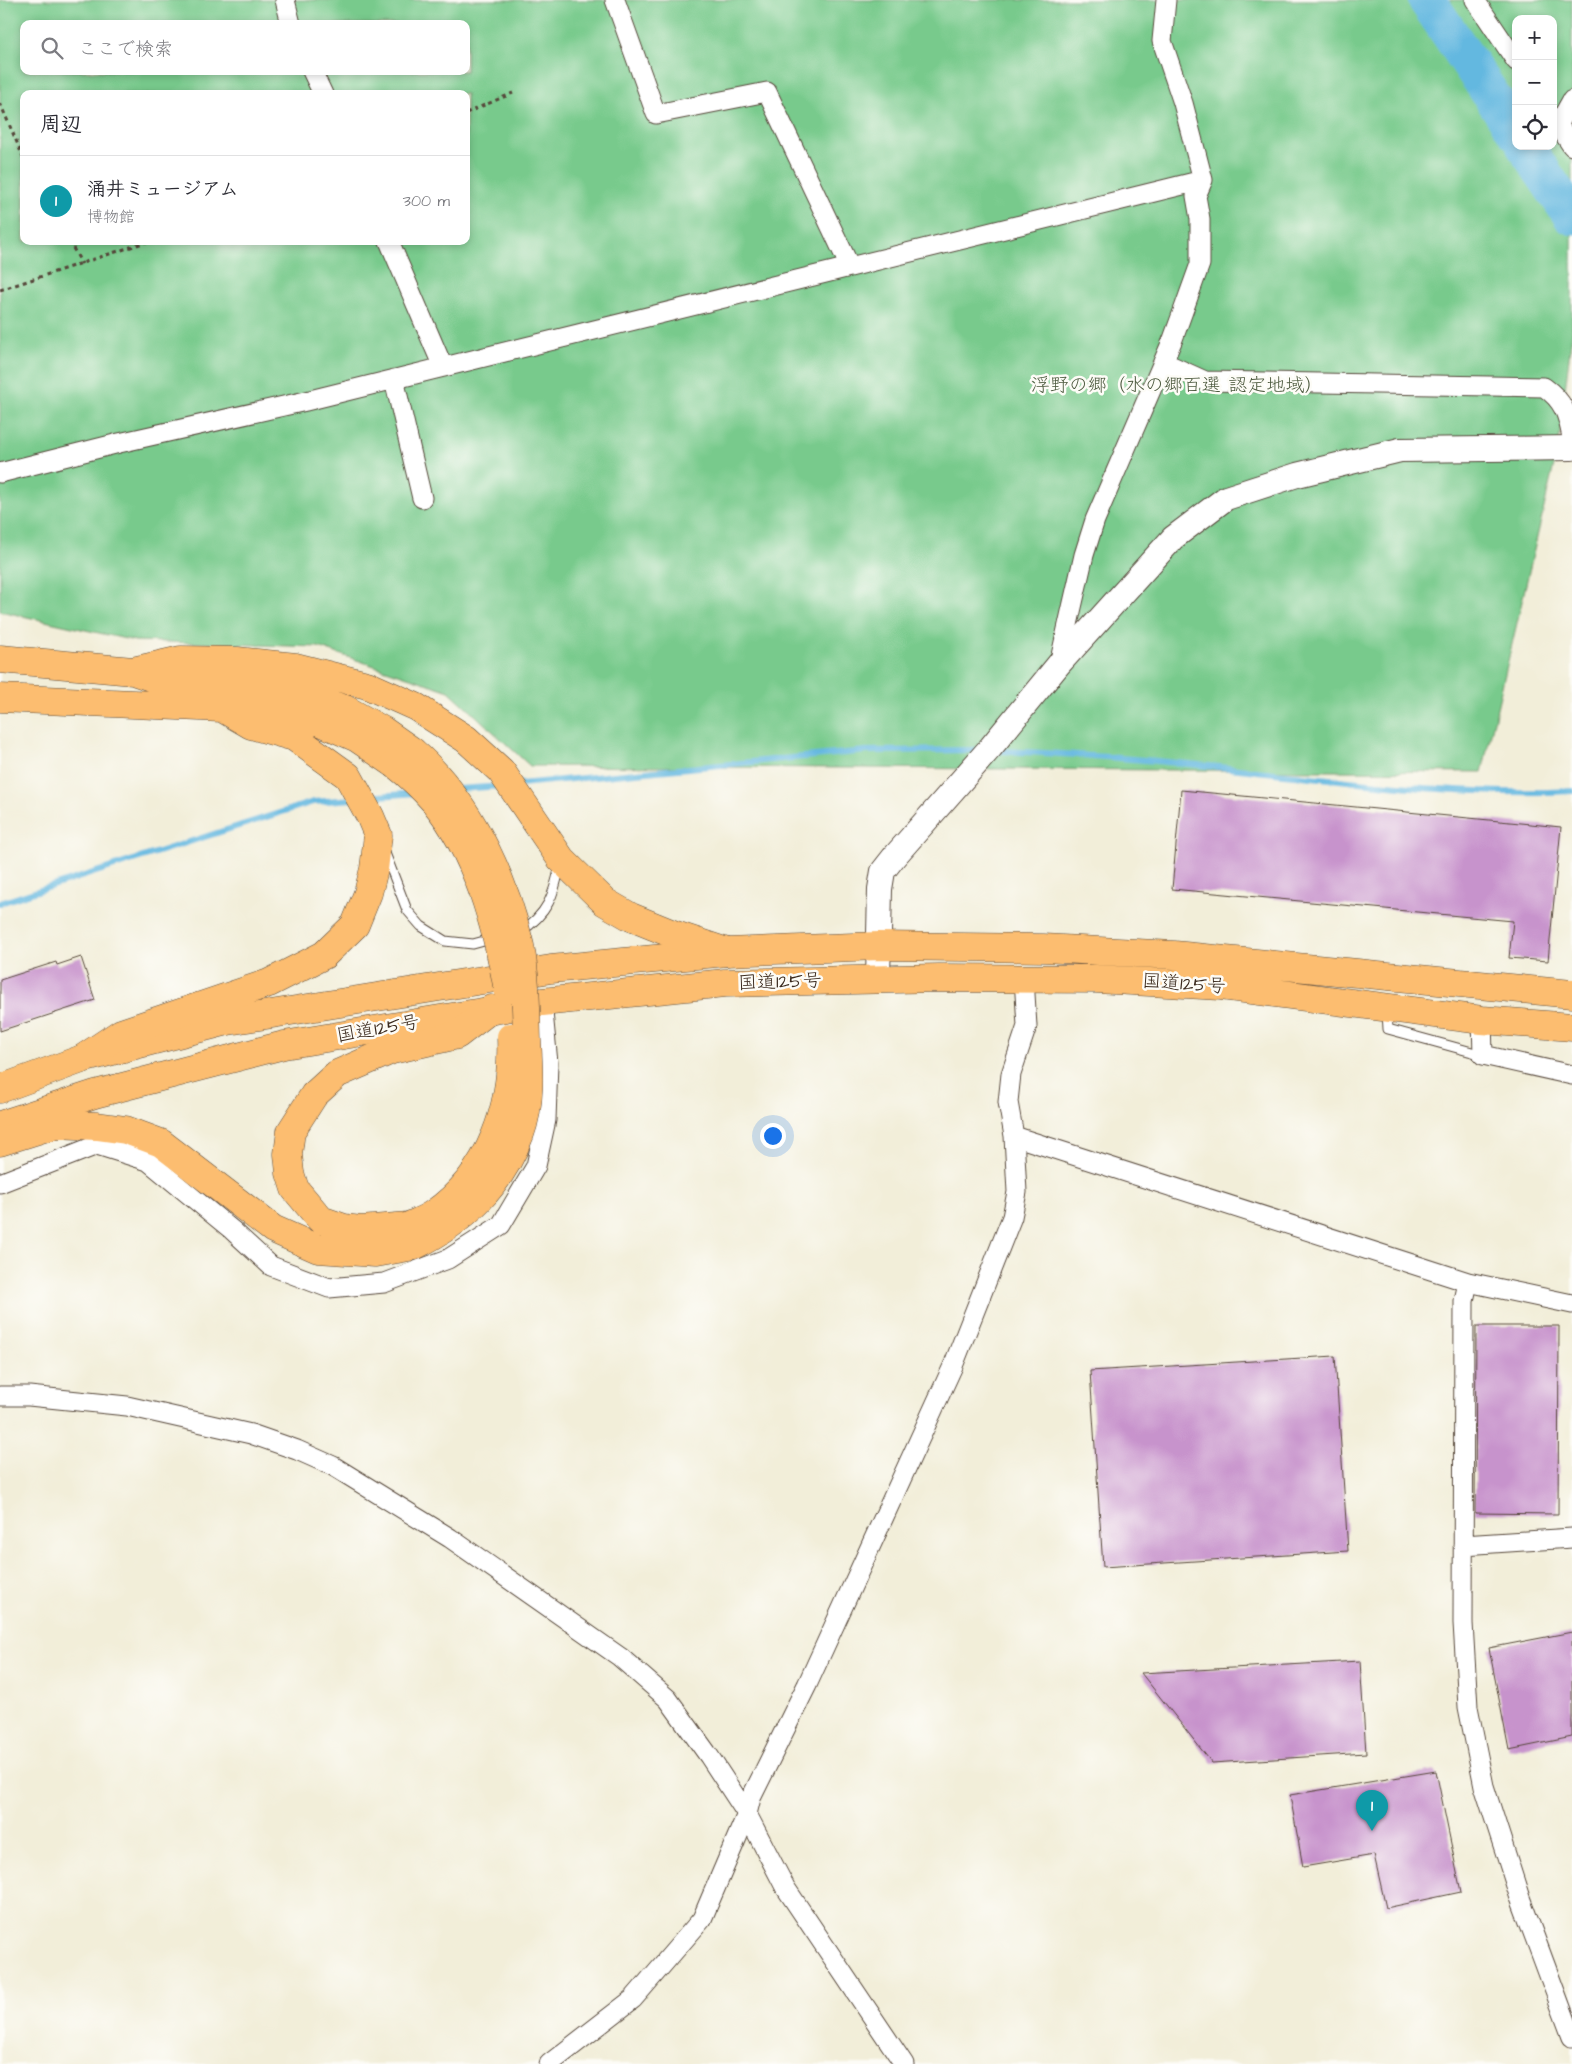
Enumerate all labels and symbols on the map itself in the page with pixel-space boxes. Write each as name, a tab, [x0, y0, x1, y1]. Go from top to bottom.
park label: 浮野の郷（水の郷百選 認定地域）	[1031, 372, 1323, 399]
street label: 国道125号	[738, 967, 822, 997]
street label: 国道125号	[1141, 968, 1227, 1000]
street label: 国道125号	[334, 1008, 422, 1050]
your location	[760, 1123, 786, 1149]
pin: 1	[1356, 1790, 1388, 1831]

